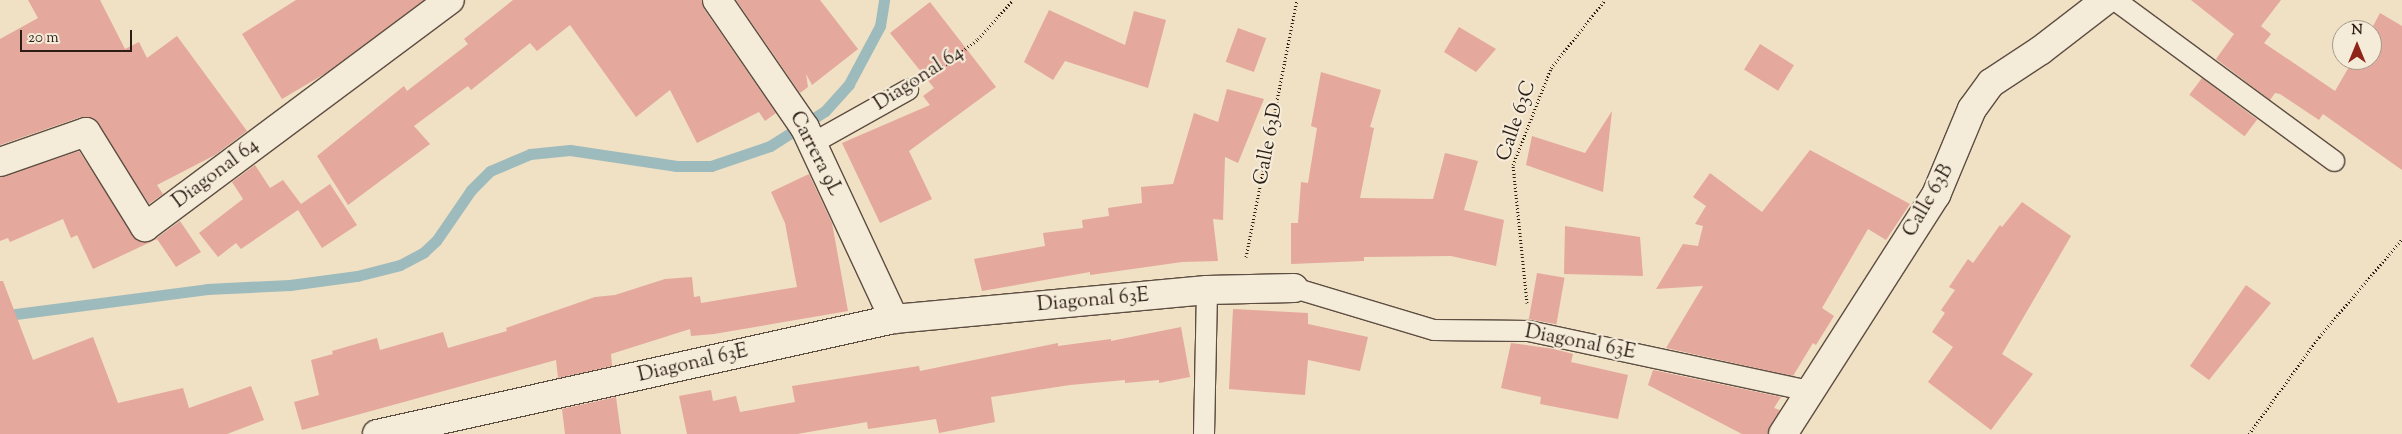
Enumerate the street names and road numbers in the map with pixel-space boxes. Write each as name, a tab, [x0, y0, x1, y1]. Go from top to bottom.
street label: Diagonal 64	[870, 41, 968, 117]
street label: Calle 63C	[1492, 78, 1542, 164]
street label: Calle 63D	[1249, 101, 1289, 187]
street label: Carrera 9L	[783, 108, 847, 200]
street label: Diagonal 64	[168, 134, 264, 214]
street label: Calle 63B	[1899, 160, 1959, 242]
street label: Diagonal 63E	[1036, 284, 1150, 318]
street label: Diagonal 63E	[1523, 321, 1637, 365]
street label: Diagonal 63E	[636, 340, 750, 388]

